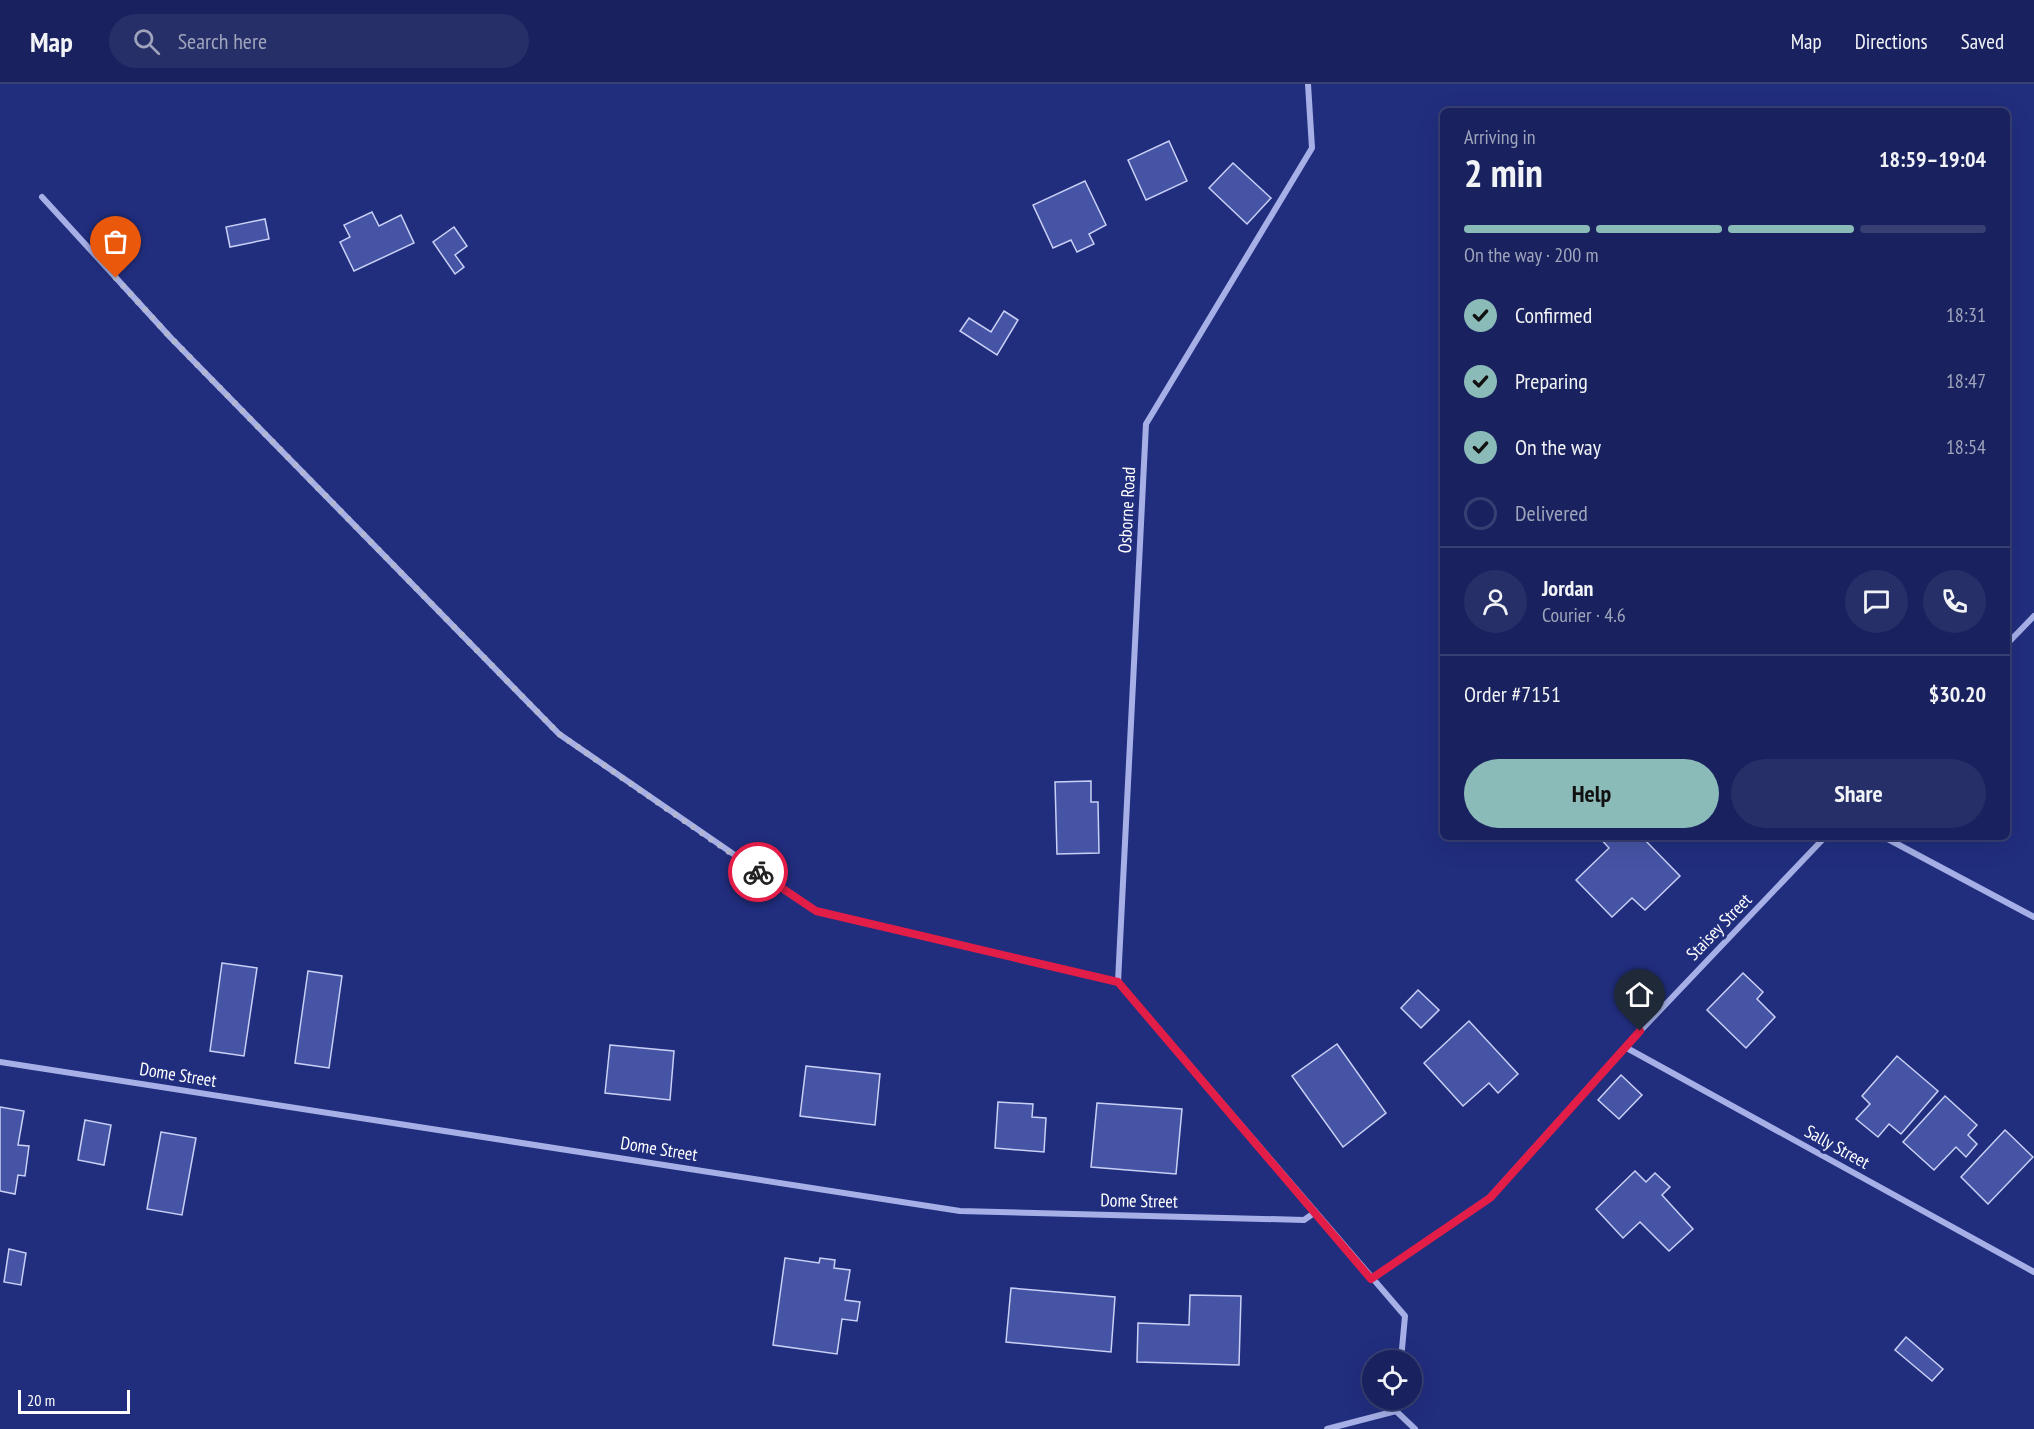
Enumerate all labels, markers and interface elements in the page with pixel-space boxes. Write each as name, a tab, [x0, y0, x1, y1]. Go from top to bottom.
search box	[109, 14, 529, 68]
text: Map	[30, 23, 73, 60]
icon: search	[130, 25, 163, 58]
text: Search here	[178, 27, 267, 55]
text: Map	[1791, 28, 1822, 55]
text: Directions	[1855, 28, 1928, 55]
text: Saved	[1961, 28, 2004, 55]
text: Arriving in	[1464, 124, 1536, 150]
text: 18:59–19:04	[1879, 145, 1986, 173]
text: 2 min	[1464, 147, 1543, 198]
pin	[90, 216, 141, 278]
icon: bag	[99, 225, 132, 258]
text: On the way · 200 m	[1464, 242, 1599, 268]
icon: check	[1464, 299, 1497, 332]
text: Confirmed	[1515, 301, 1592, 329]
text: 18:31	[1946, 302, 1986, 328]
icon: check	[1464, 365, 1497, 398]
text: Preparing	[1515, 367, 1588, 395]
text: 18:47	[1946, 368, 1986, 394]
icon: check	[1464, 431, 1497, 464]
text: On the way	[1515, 433, 1601, 461]
text: 18:54	[1946, 434, 1986, 460]
street label: Osborne Road	[1113, 466, 1140, 554]
text: Delivered	[1515, 499, 1588, 527]
button: person	[1464, 570, 1527, 633]
button: chat	[1845, 570, 1908, 633]
button: phone	[1923, 570, 1986, 633]
text: Jordan	[1542, 574, 1593, 602]
text: Courier · 4.6	[1542, 602, 1626, 628]
text: Order #7151	[1464, 680, 1561, 708]
text: $30.20	[1929, 680, 1986, 708]
button: Help	[1464, 759, 1719, 828]
button: Share	[1731, 759, 1986, 828]
courier	[728, 842, 788, 902]
icon: bike	[742, 856, 775, 889]
street label: Staisey Street	[1681, 888, 1756, 965]
pin	[1614, 969, 1665, 1031]
icon: home	[1623, 978, 1656, 1011]
street label: Dome Street	[138, 1057, 218, 1092]
street label: Sally Street	[1801, 1119, 1874, 1174]
street label: Dome Street	[619, 1131, 699, 1166]
street label: Dome Street	[1100, 1188, 1178, 1213]
map controls	[1362, 1350, 1422, 1410]
button: locate	[1362, 1350, 1422, 1410]
scale bar	[18, 1387, 130, 1414]
text: 20 m	[27, 1390, 55, 1410]

